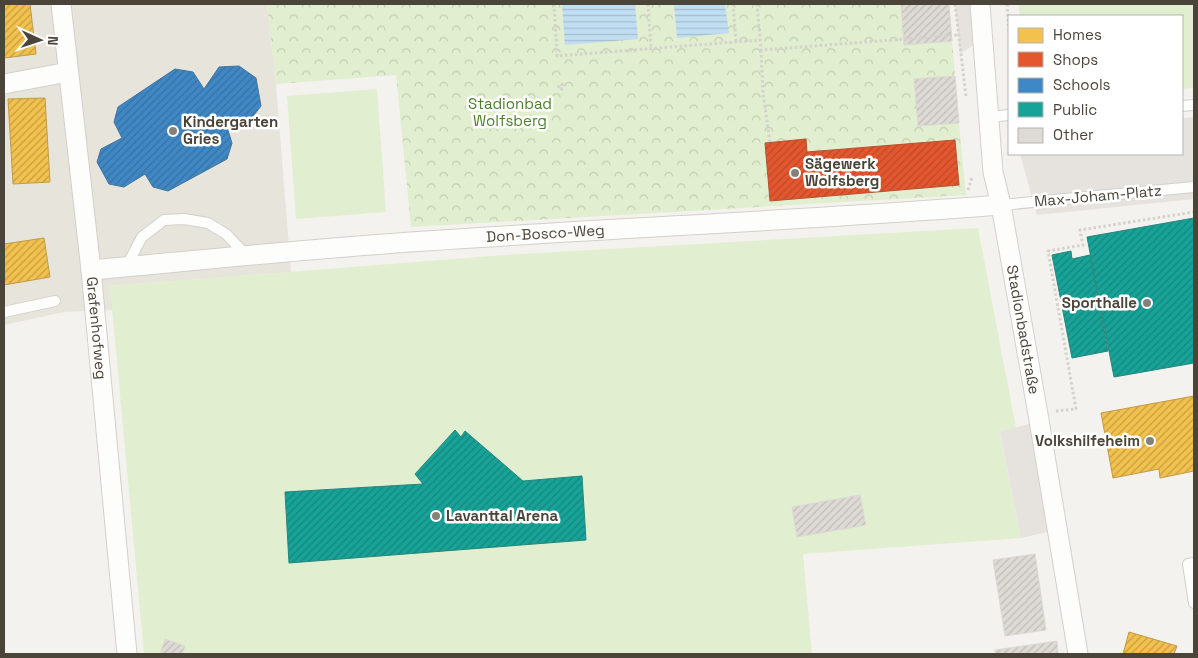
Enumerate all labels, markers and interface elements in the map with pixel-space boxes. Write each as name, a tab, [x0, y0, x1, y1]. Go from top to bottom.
north arrow	[15, 15, 65, 65]
legend	[1008, 15, 1183, 155]
text: Homes	[1053, 25, 1102, 44]
text: N	[44, 36, 62, 46]
text: Shops	[1053, 50, 1098, 69]
text: Schools	[1053, 75, 1111, 94]
park label: Stadionbad Wolfsberg	[468, 94, 552, 130]
text: Public	[1053, 100, 1097, 119]
place label: Kindergarten Gries	[183, 112, 278, 148]
marker: Kindergarten Gries	[167, 125, 179, 137]
text: Other	[1053, 125, 1094, 144]
place label: Sägewerk Wolfsberg	[805, 154, 879, 190]
marker: Sägewerk Wolfsberg	[789, 167, 801, 179]
street label: Max-Joham-Platz	[1034, 180, 1162, 211]
street label: Don-Bosco-Weg	[486, 220, 605, 246]
street label: Stadionbadstraße	[1003, 263, 1044, 396]
street label: Grafenhofweg	[83, 276, 111, 380]
place label: Sporthalle	[1062, 293, 1137, 312]
marker: Sporthalle	[1141, 297, 1153, 309]
place label: Volkshilfeheim	[1035, 431, 1140, 450]
marker: Volkshilfeheim	[1144, 435, 1156, 447]
place label: Lavanttal Arena	[446, 506, 558, 525]
marker: Lavanttal Arena	[430, 510, 442, 522]

